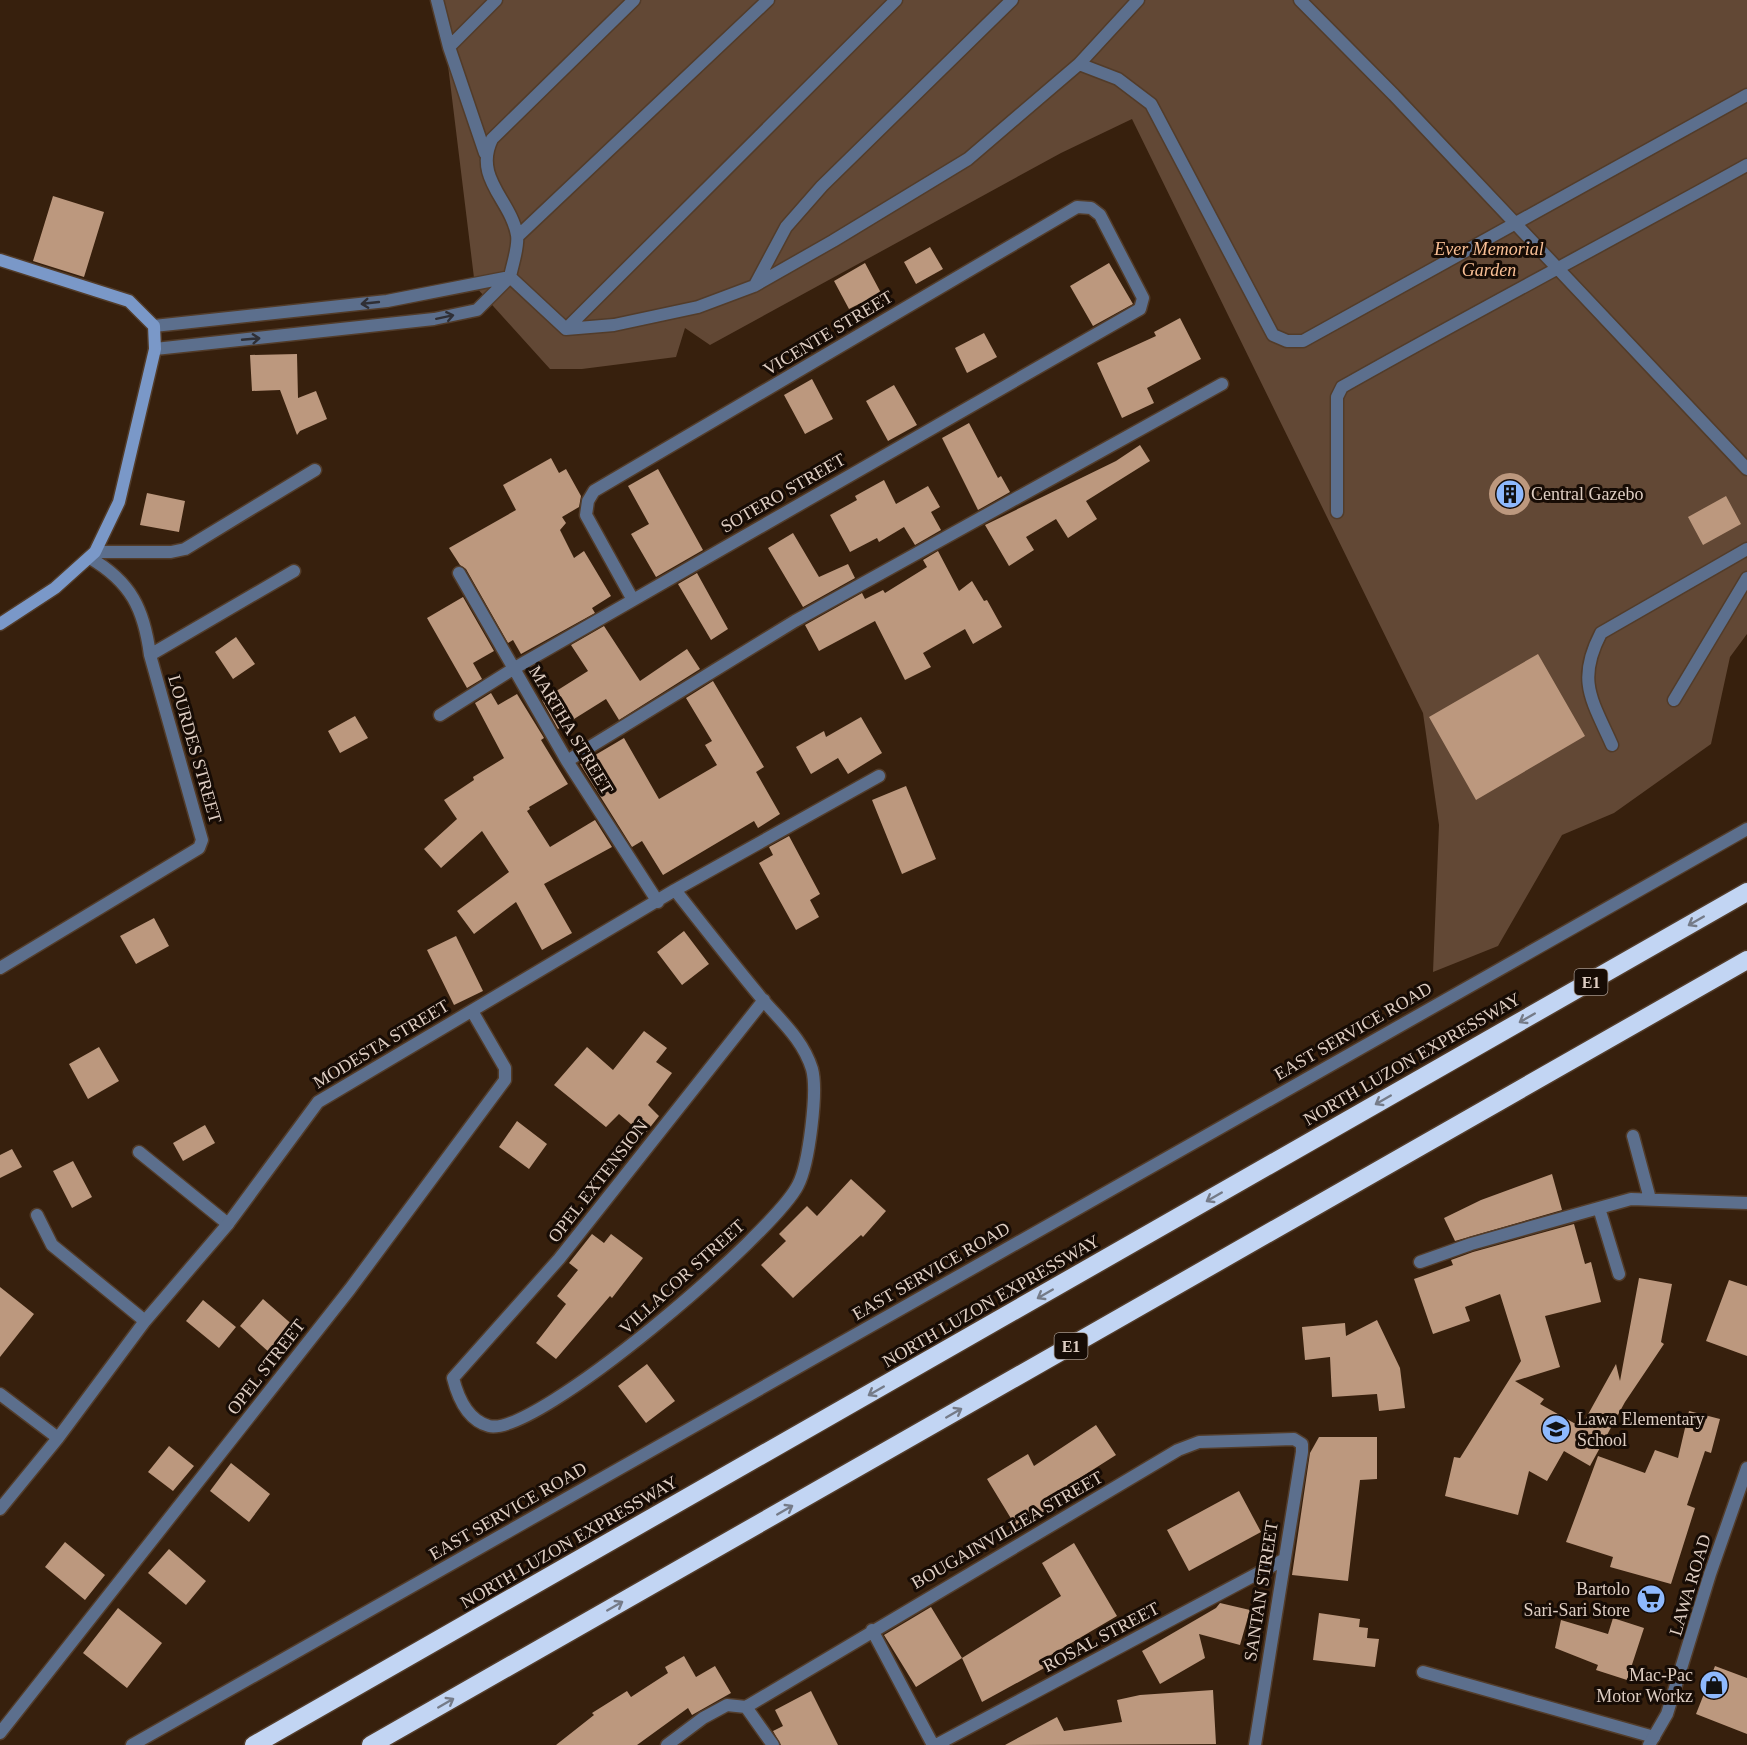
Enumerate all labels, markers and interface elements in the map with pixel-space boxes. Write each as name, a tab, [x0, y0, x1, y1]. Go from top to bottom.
park label: Ever Memorial Garden	[1433, 239, 1544, 280]
street label: VICENTE STREET	[760, 286, 896, 380]
one-way arrow	[360, 298, 380, 309]
one-way arrow	[435, 311, 454, 322]
one-way arrow	[241, 333, 261, 344]
street label: SOTERO STREET	[717, 449, 849, 537]
building icon: Central Gazebo	[1494, 478, 1526, 510]
place label: Central Gazebo	[1531, 484, 1643, 504]
street label: MARTHA STREET	[525, 662, 617, 798]
street label: LOURDES STREET	[164, 672, 226, 826]
one-way arrow	[1688, 915, 1705, 927]
road number: E1	[1574, 969, 1608, 995]
street label: EAST SERVICE ROAD	[1271, 978, 1435, 1084]
street label: NORTH LUZON EXPRESSWAY	[1300, 989, 1524, 1129]
street label: MODESTA STREET	[309, 995, 453, 1093]
one-way arrow	[1519, 1012, 1536, 1024]
one-way arrow	[1375, 1094, 1392, 1106]
street label: OPEL EXTENSION	[544, 1116, 652, 1246]
one-way arrow	[1206, 1191, 1223, 1203]
street label: VILLACOR STREET	[615, 1216, 749, 1338]
street label: EAST SERVICE ROAD	[849, 1218, 1013, 1324]
street label: NORTH LUZON EXPRESSWAY	[879, 1231, 1103, 1371]
one-way arrow	[1037, 1288, 1054, 1300]
street label: OPEL STREET	[223, 1316, 309, 1418]
road number: E1	[1054, 1333, 1088, 1359]
one-way arrow	[867, 1386, 885, 1397]
one-way arrow	[945, 1407, 962, 1419]
place label: Lawa Elementary School	[1577, 1409, 1704, 1450]
school or university icon: Lawa Elementary School	[1540, 1413, 1572, 1445]
street label: EAST SERVICE ROAD	[426, 1458, 590, 1564]
street label: BOUGAINVILLEA STREET	[908, 1467, 1106, 1593]
street label: NORTH LUZON EXPRESSWAY	[457, 1472, 681, 1612]
one-way arrow	[776, 1504, 793, 1516]
street label: SANTAN STREET	[1240, 1519, 1282, 1663]
street label: LAWA ROAD	[1665, 1532, 1715, 1638]
place label: Bartolo Sari-Sari Store	[1524, 1579, 1630, 1620]
supermarket icon: Bartolo Sari-Sari Store	[1635, 1583, 1667, 1615]
street label: ROSAL STREET	[1039, 1598, 1163, 1676]
one-way arrow	[606, 1600, 624, 1611]
place label: Mac-Pac Motor Workz	[1596, 1665, 1693, 1706]
shop icon: Mac-Pac Motor Workz	[1698, 1669, 1730, 1701]
one-way arrow	[437, 1696, 454, 1708]

